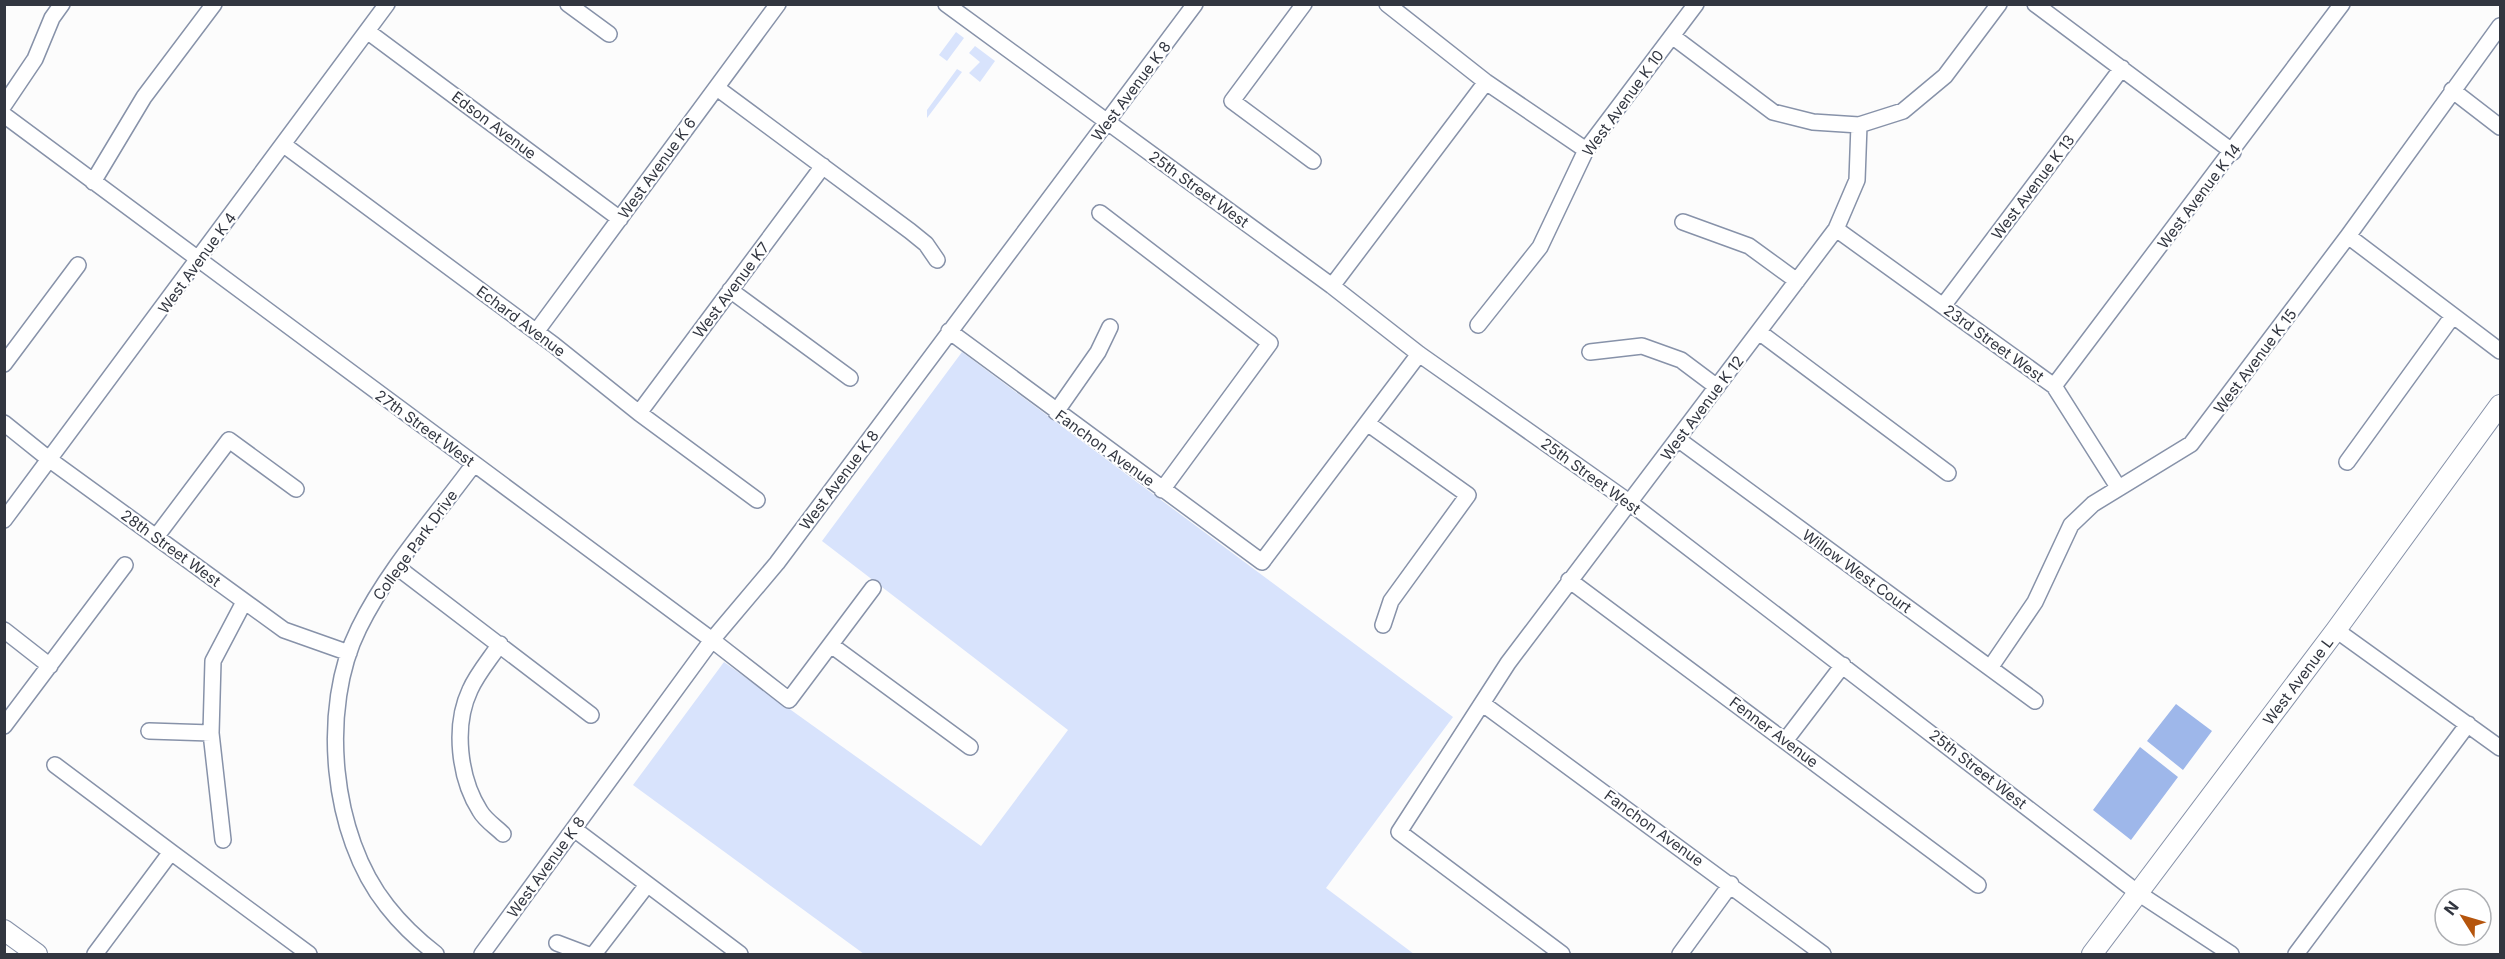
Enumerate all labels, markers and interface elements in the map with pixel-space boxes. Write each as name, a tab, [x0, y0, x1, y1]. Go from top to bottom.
street label: West Avenue K 8	[1087, 37, 1175, 145]
street label: West Avenue K 10	[1578, 46, 1668, 160]
street label: Edson Avenue	[448, 87, 540, 163]
street label: West Avenue K 6	[614, 114, 700, 222]
street label: West Avenue K 13	[1987, 131, 2079, 243]
street label: West Avenue K 14	[2153, 140, 2245, 252]
street label: 25th Street West	[1146, 147, 1253, 232]
street label: West Avenue K 4	[154, 209, 240, 317]
street label: West Avenue K7	[689, 238, 773, 342]
street label: Echard Avenue	[473, 281, 569, 361]
street label: 23rd Street West	[1940, 300, 2048, 386]
street label: West Avenue K 15	[2209, 305, 2301, 417]
street label: West Avenue K 12	[1656, 352, 1748, 464]
street label: 27th Street West	[372, 386, 478, 470]
street label: Fanchon Avenue	[1052, 406, 1158, 490]
street label: West Avenue K 8	[795, 426, 883, 534]
street label: 25th Street West	[1538, 434, 1645, 519]
street label: College Park Drive	[369, 486, 461, 604]
street label: 28th Street West	[117, 505, 225, 591]
street label: Willow West Court	[1799, 525, 1915, 617]
street label: West Avenue L	[2259, 633, 2337, 729]
street label: Fenner Avenue	[1726, 693, 1822, 771]
street label: 25th Street West	[1925, 725, 2031, 813]
street label: Fanchon Avenue	[1601, 786, 1707, 870]
street label: West Avenue K 8	[503, 813, 589, 921]
north arrow	[2433, 887, 2493, 947]
text: N	[2439, 897, 2463, 919]

